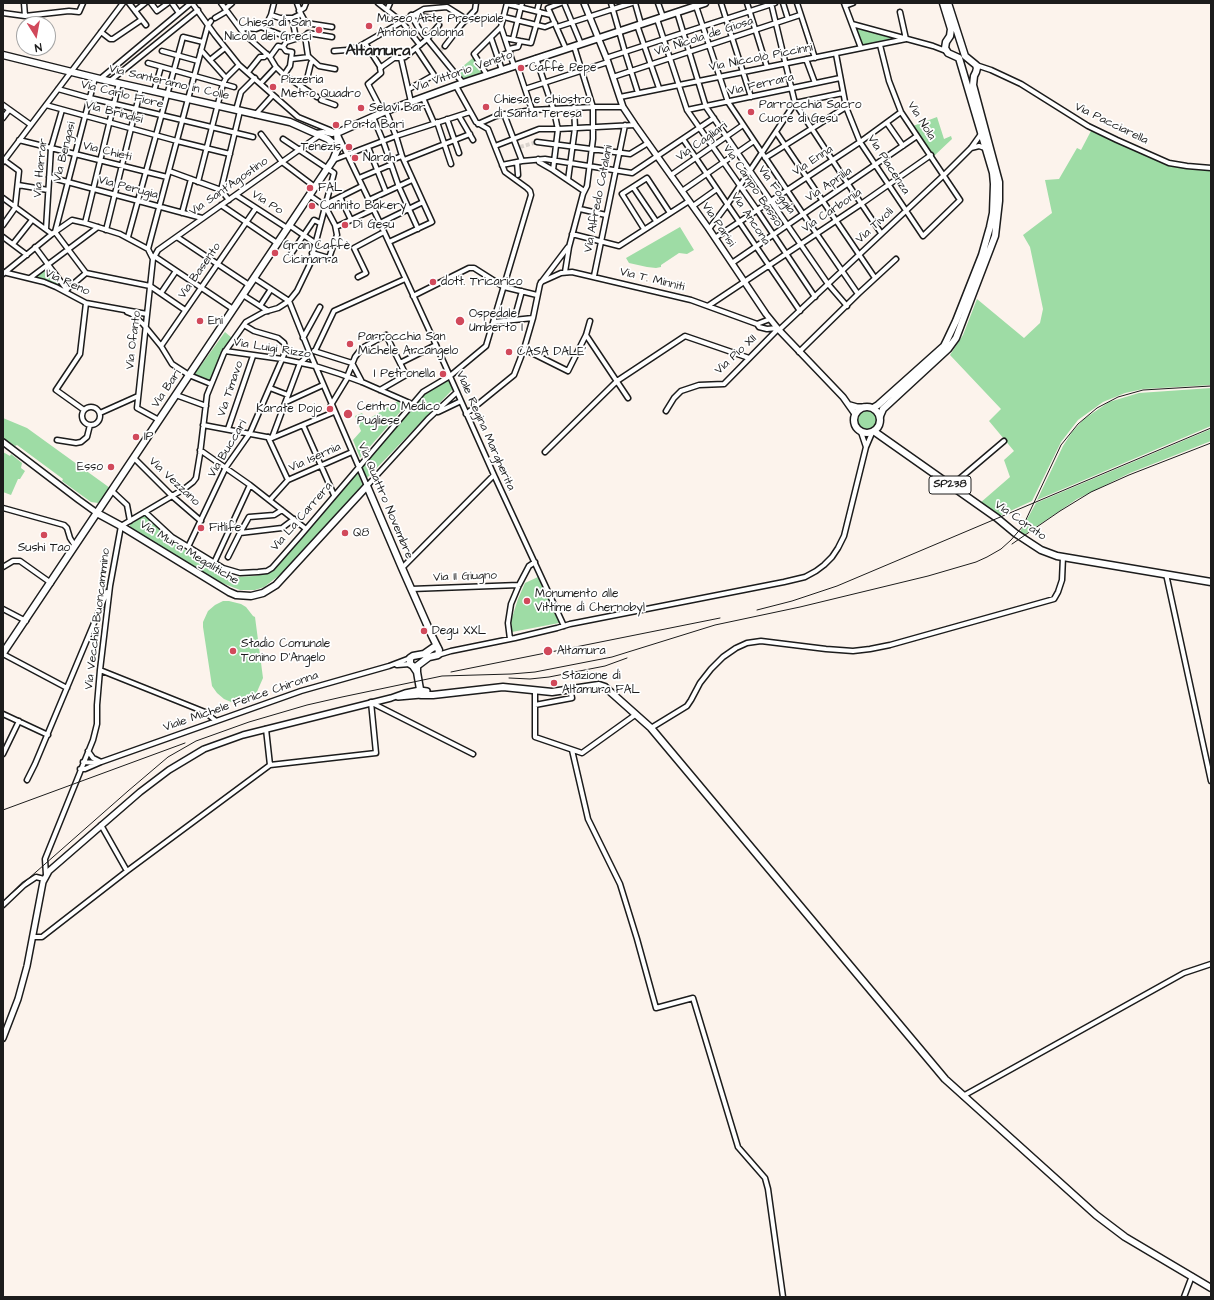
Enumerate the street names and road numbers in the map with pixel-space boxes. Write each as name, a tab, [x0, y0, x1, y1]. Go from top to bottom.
street label: Via Nicola de Giosa	[653, 14, 755, 60]
street label: Via Niccolò Piccinni	[708, 41, 814, 75]
street label: Via Vittorio Veneto	[411, 48, 515, 96]
street label: Via Santeramo in Colle	[107, 62, 231, 104]
street label: Via Ferrara	[727, 70, 795, 100]
street label: Via Carlo Fiore	[79, 78, 165, 112]
street label: Via Brindisi	[84, 98, 144, 128]
street label: Via Nola	[904, 99, 938, 143]
street label: Via Pacciarella	[1072, 100, 1150, 148]
street label: Via Cagliari	[674, 119, 730, 165]
street label: Via Bengasi	[51, 120, 79, 184]
street label: Via Piacenza	[863, 133, 913, 197]
street label: Via Harrar	[31, 138, 51, 198]
street label: Via Chieti	[81, 139, 133, 165]
street label: Via Campo Basso	[719, 142, 785, 230]
street label: Via Enna	[790, 143, 836, 179]
street label: Via Alfredo Catalani	[582, 144, 616, 254]
street label: Via Sant'Agostino	[187, 154, 271, 220]
street label: Via Foggia	[754, 163, 798, 217]
street label: Via Aprilia	[803, 164, 855, 206]
street label: Via Perugia	[97, 173, 159, 203]
street label: Via Carbonia	[799, 186, 865, 236]
street label: Via Po	[249, 188, 285, 218]
street label: Via Ancona	[727, 190, 773, 248]
street label: Via Parisi	[698, 200, 738, 250]
street label: Via Tivoli	[853, 205, 897, 247]
street label: Via Basento	[175, 240, 225, 302]
street label: Via T. Minniti	[618, 265, 686, 295]
street label: Via Reno	[42, 267, 92, 299]
street label: Via Ofanto	[123, 310, 145, 370]
street label: Via Pio XII	[712, 332, 760, 378]
street label: Via Luigi Rizzo	[232, 336, 312, 362]
street label: Via Timavo	[215, 359, 247, 419]
street label: Via Bari	[149, 367, 185, 411]
street label: Viale Regina Margherita	[452, 369, 518, 493]
street label: Via Buccari	[205, 418, 251, 480]
street label: Via Isernia	[287, 440, 343, 476]
street label: Via Quattro Novembre	[354, 441, 416, 561]
street label: Via Vezzano	[145, 455, 203, 509]
road number: SP238	[929, 476, 971, 494]
street label: Via La Carrera	[268, 480, 336, 554]
street label: Via Corato	[991, 498, 1049, 544]
street label: Via Mura Megalitiche	[137, 518, 241, 588]
street label: Via Vecchia Buoncammino	[82, 547, 114, 691]
street label: Via II Giugno	[433, 569, 497, 585]
street label: Viale Michele Fenice Chironna	[162, 669, 320, 735]

